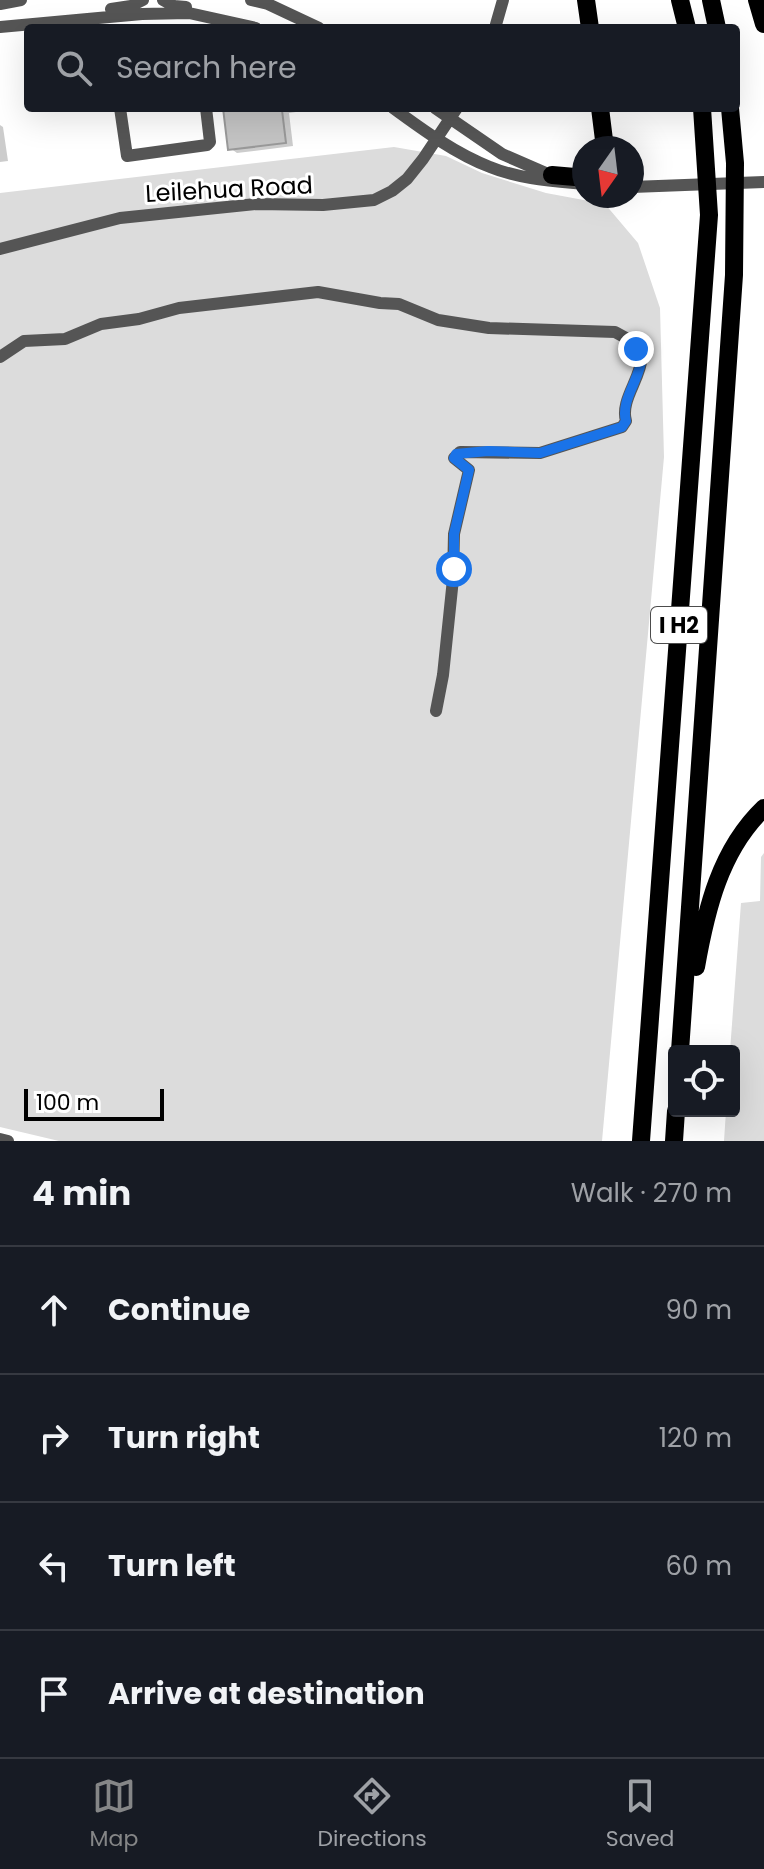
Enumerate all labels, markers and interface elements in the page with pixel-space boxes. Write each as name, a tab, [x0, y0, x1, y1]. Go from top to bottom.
search box	[24, 24, 740, 112]
icon: search	[52, 46, 96, 90]
text: Search here	[116, 46, 297, 89]
north arrow	[572, 136, 644, 208]
street label: Leilehua Road	[144, 168, 314, 210]
route end	[618, 331, 654, 367]
route start	[436, 551, 472, 587]
road number: I H2	[651, 607, 707, 643]
map controls	[668, 1045, 740, 1117]
button: locate	[668, 1045, 740, 1117]
scale bar	[24, 1085, 164, 1121]
text: 100 m	[36, 1087, 99, 1118]
text: 4 min	[32, 1169, 131, 1217]
text: Walk · 270 m	[571, 1175, 732, 1211]
icon: ahead	[32, 1288, 76, 1332]
text: Continue	[108, 1288, 250, 1331]
text: 90 m	[666, 1292, 732, 1328]
icon: right	[32, 1416, 76, 1460]
text: Turn right	[108, 1416, 260, 1459]
text: 120 m	[659, 1420, 732, 1456]
icon: left	[32, 1544, 76, 1588]
text: Turn left	[108, 1544, 236, 1587]
text: 60 m	[665, 1548, 732, 1584]
icon: arrive	[32, 1672, 76, 1716]
text: Arrive at destination	[108, 1672, 425, 1715]
tab: Map	[90, 1774, 138, 1855]
tab: Directions	[317, 1774, 427, 1855]
tab: Saved	[606, 1774, 674, 1855]

